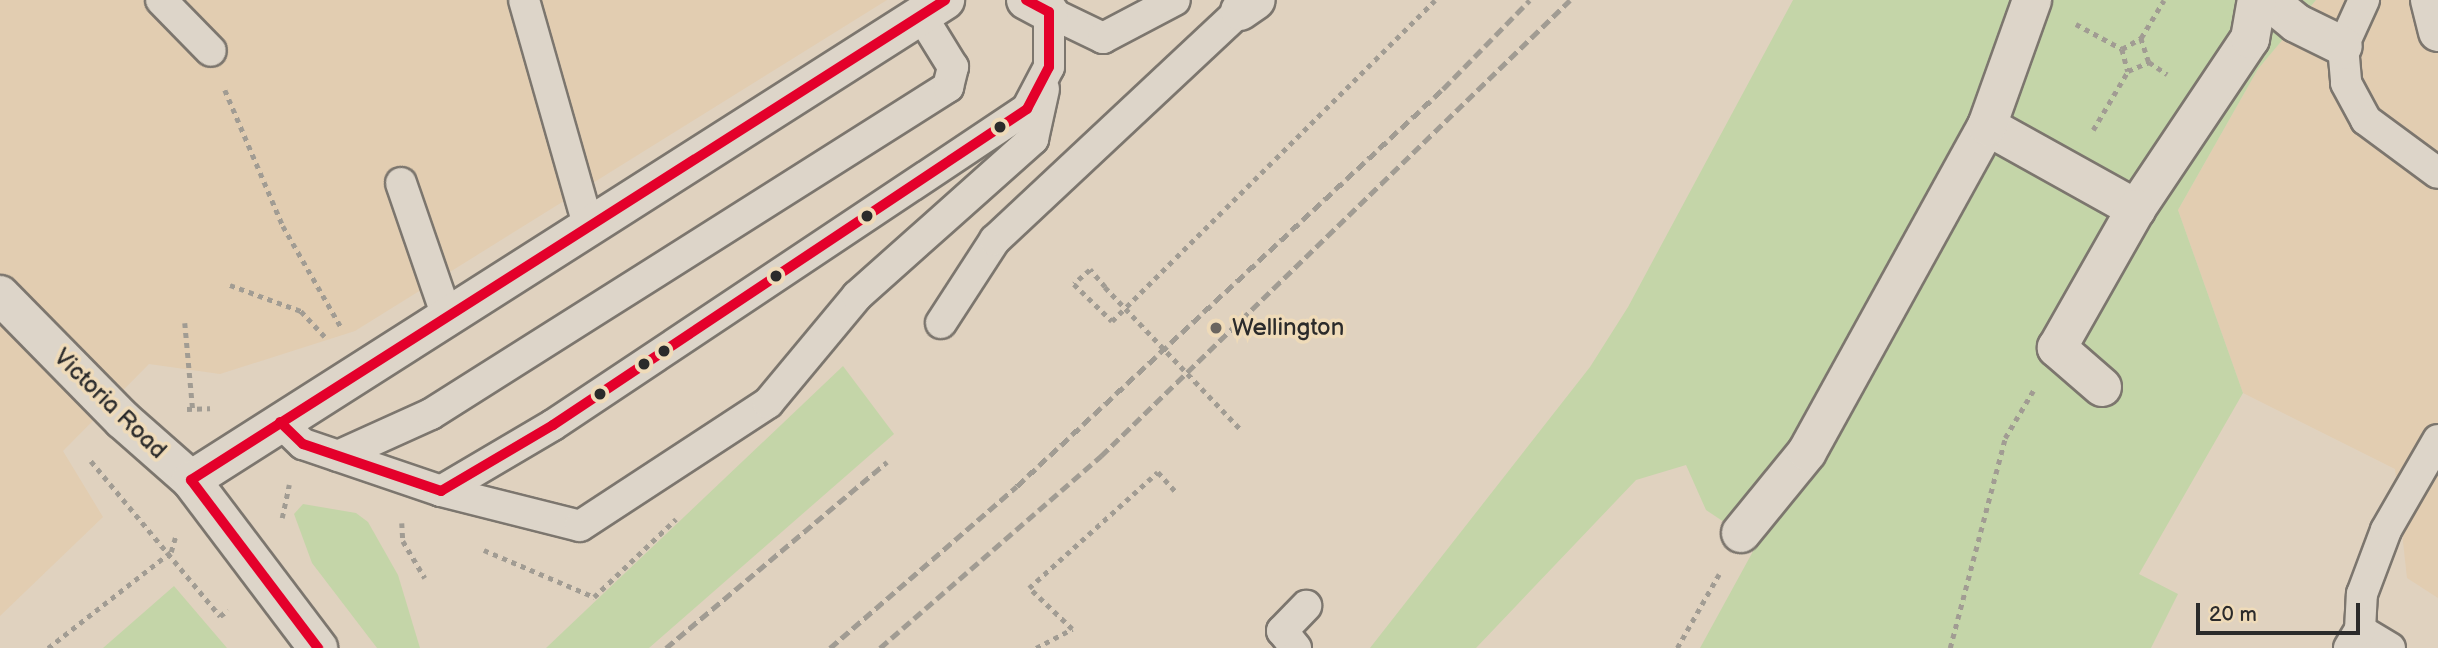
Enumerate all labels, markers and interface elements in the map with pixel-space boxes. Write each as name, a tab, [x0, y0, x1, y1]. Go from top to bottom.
unlabelled marker	[993, 120, 1007, 134]
unlabelled marker	[860, 209, 874, 223]
unlabelled marker	[769, 269, 783, 283]
place label: Wellington	[1232, 314, 1344, 342]
marker: Wellington	[1206, 318, 1226, 338]
street label: Victoria Road	[48, 343, 172, 465]
unlabelled marker	[657, 344, 671, 358]
unlabelled marker	[637, 357, 651, 371]
unlabelled marker	[593, 387, 607, 401]
scale bar	[2200, 588, 2364, 632]
text: 20 m	[2209, 602, 2257, 627]

